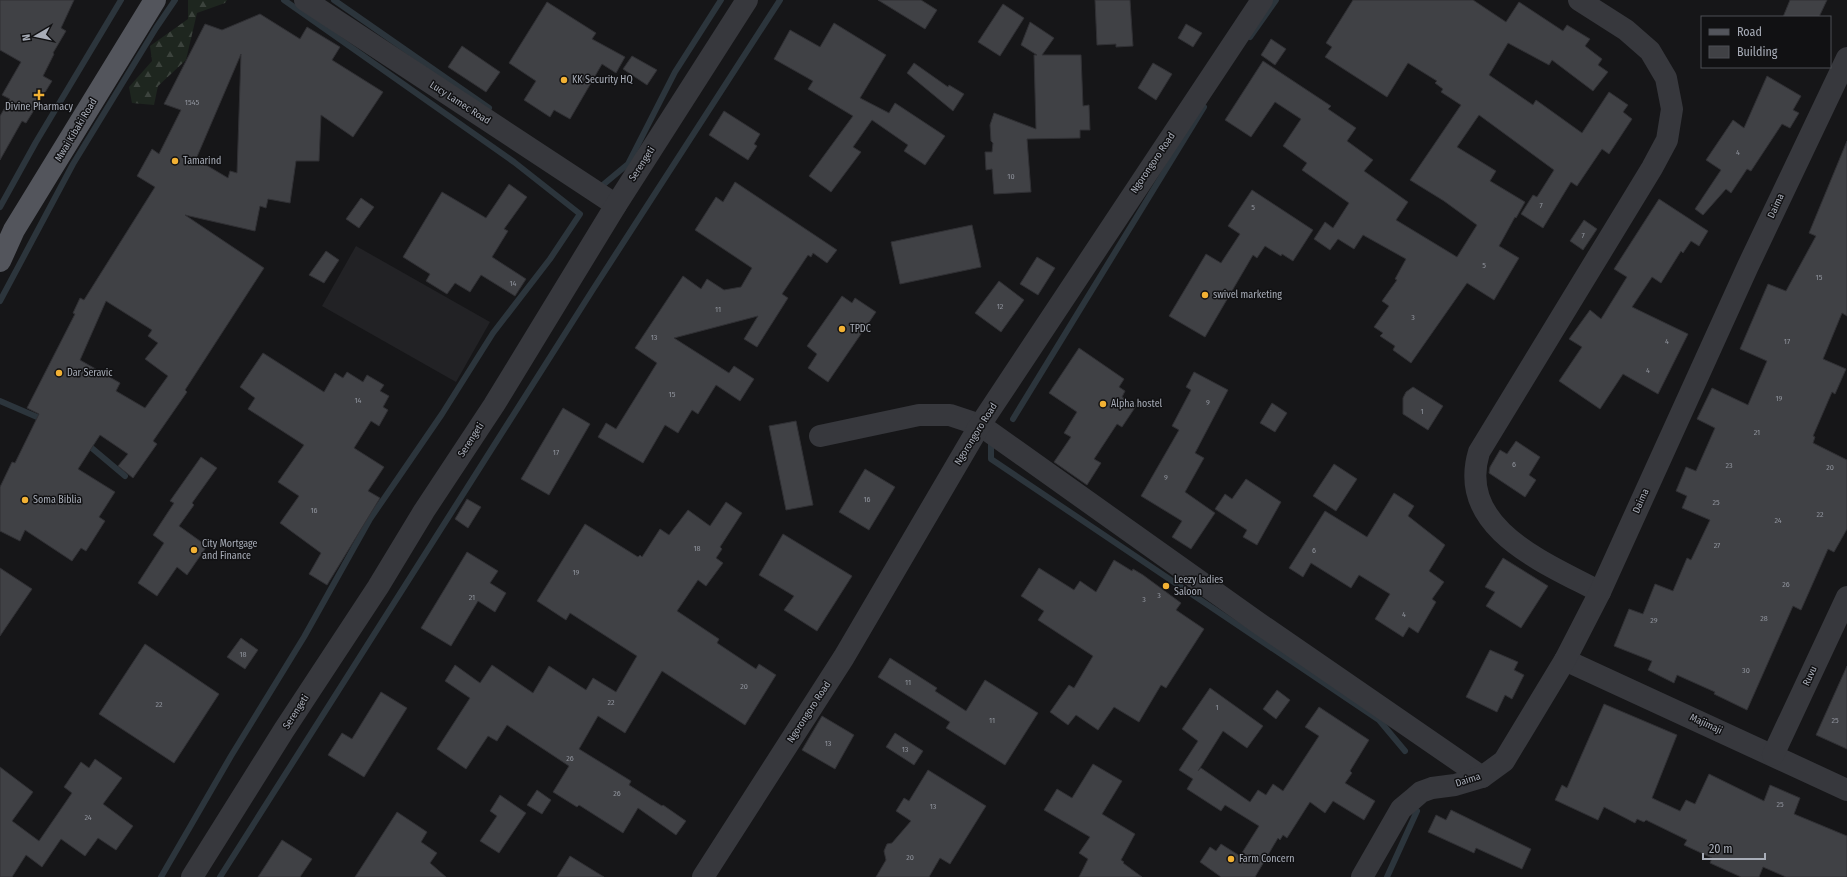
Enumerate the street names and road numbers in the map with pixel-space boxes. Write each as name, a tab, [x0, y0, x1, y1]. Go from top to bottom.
street label: Lucy Lamec Road	[427, 79, 493, 127]
street label: Mwai Kibaki Road	[52, 96, 100, 164]
street label: Ngorongoro Road	[1128, 130, 1178, 196]
street label: Serengeti	[626, 145, 658, 183]
street label: Daima	[1765, 192, 1787, 220]
street label: Ngorongoro Road	[952, 401, 1000, 467]
street label: Serengeti	[455, 421, 487, 459]
street label: Daima	[1630, 487, 1652, 515]
street label: Ruvu	[1800, 664, 1820, 688]
street label: Ngorongoro Road	[785, 679, 833, 745]
street label: Serengeti	[280, 693, 312, 731]
street label: Majimaji	[1688, 711, 1724, 737]
street label: Daima	[1454, 770, 1482, 790]

